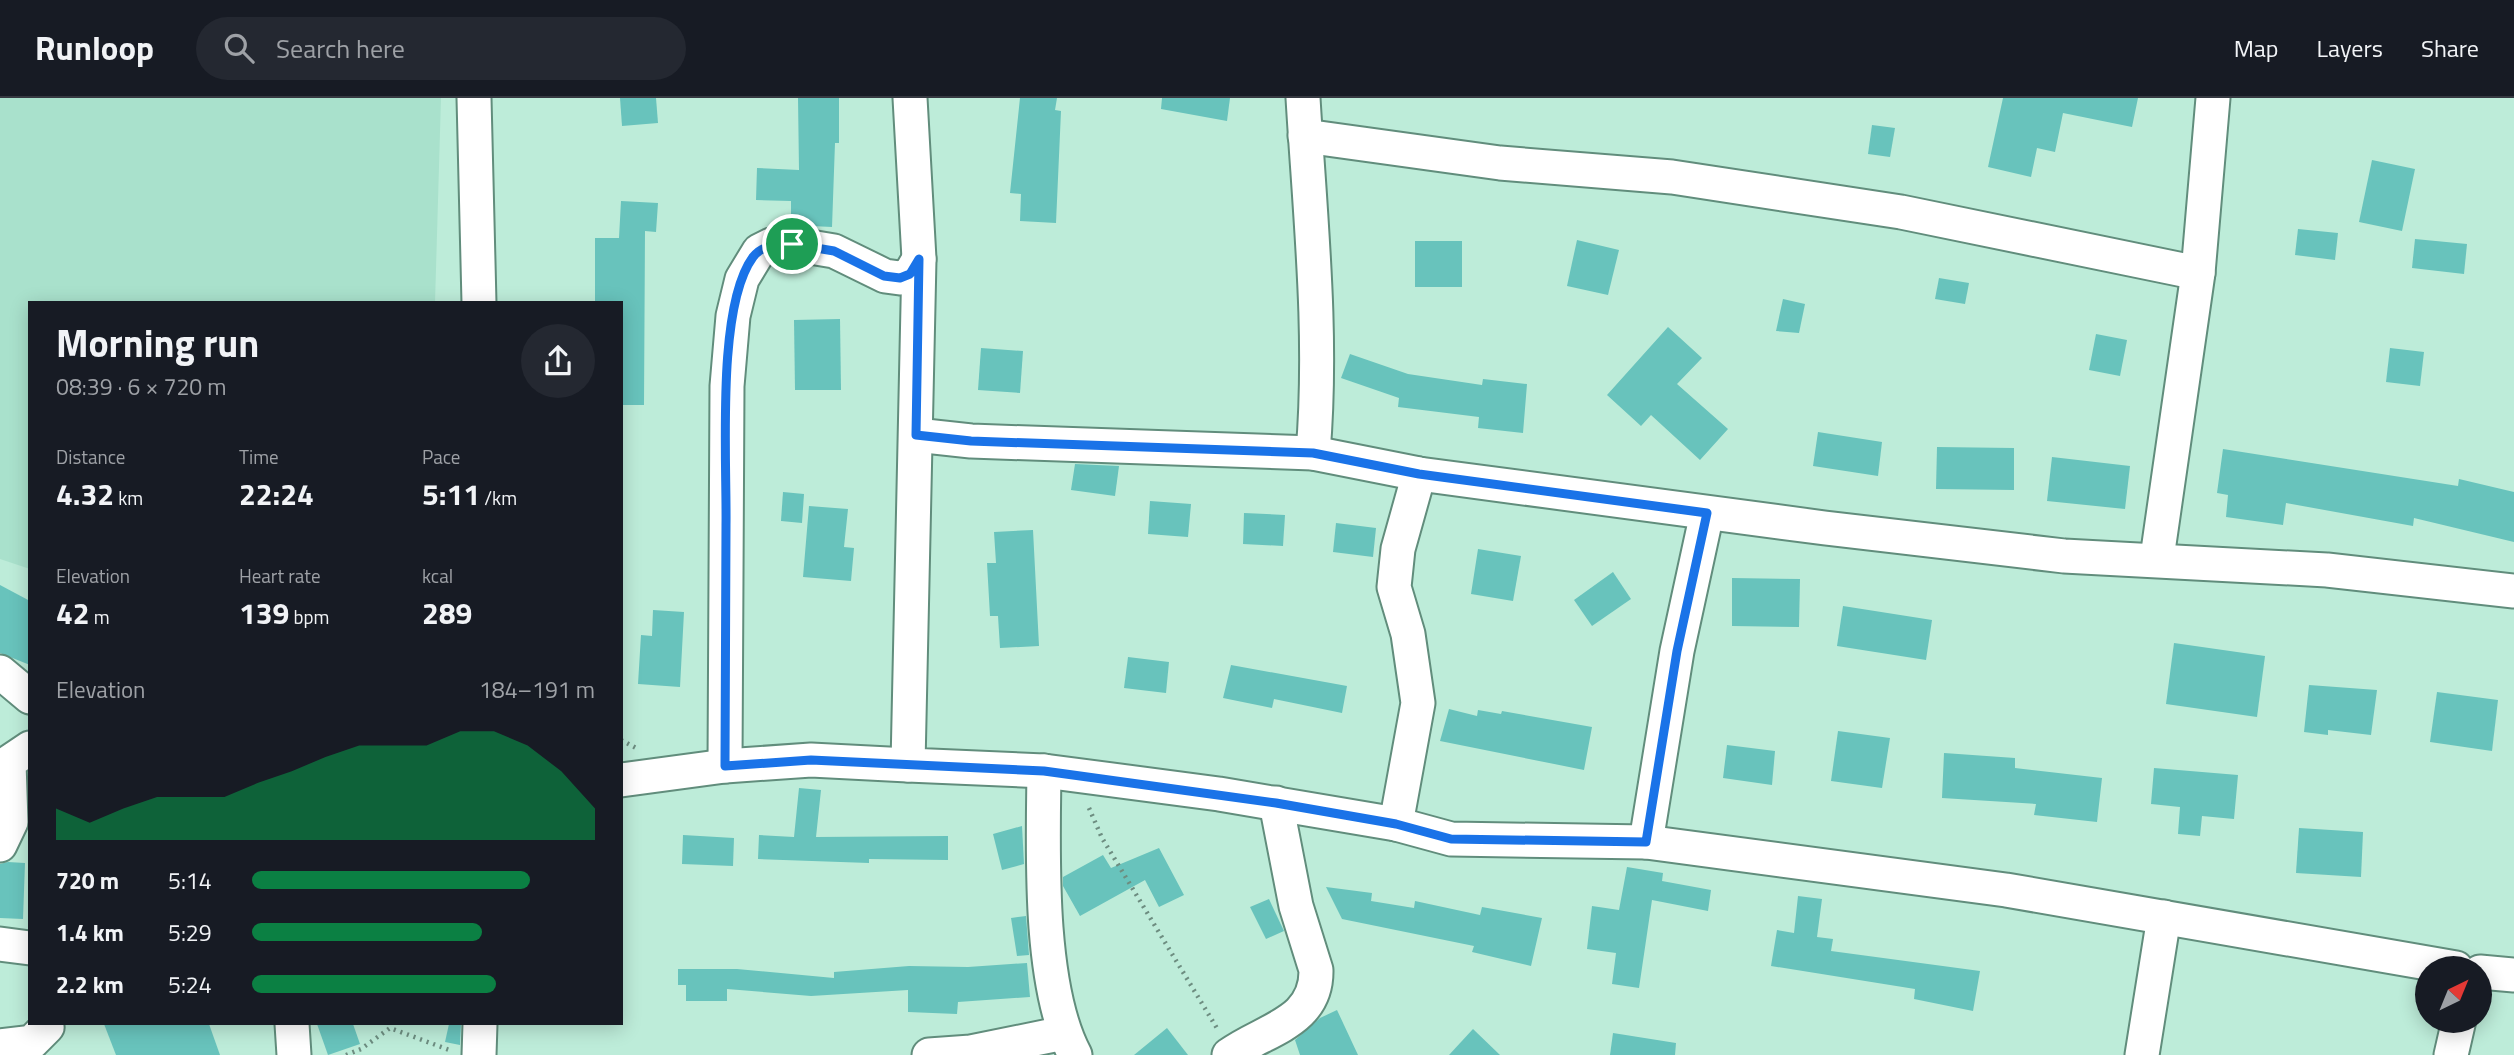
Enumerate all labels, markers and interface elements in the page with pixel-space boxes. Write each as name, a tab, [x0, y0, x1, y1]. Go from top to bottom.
search box	[196, 17, 686, 80]
text: Runloop	[35, 23, 154, 73]
icon: search	[220, 29, 258, 67]
text: Search here	[276, 29, 405, 68]
text: Map	[2234, 30, 2279, 66]
text: Layers	[2317, 30, 2383, 66]
text: Share	[2421, 30, 2479, 66]
pin	[762, 214, 822, 274]
icon: arrive	[773, 225, 811, 263]
text: Morning run	[56, 314, 259, 372]
button: share	[521, 324, 595, 398]
text: 08:39 · 6 × 720 m	[56, 369, 226, 404]
text: Distance	[56, 442, 125, 471]
text: Time	[239, 442, 279, 471]
text: Pace	[422, 442, 460, 471]
text: 4.32	[56, 471, 114, 517]
text: 22:24	[239, 471, 314, 517]
text: 5:11	[422, 471, 480, 517]
text: km	[114, 483, 143, 512]
text: /km	[480, 483, 517, 512]
text: Elevation	[56, 561, 130, 590]
text: Heart rate	[239, 561, 321, 590]
text: kcal	[422, 561, 453, 590]
text: 42	[56, 590, 90, 636]
text: 139	[239, 590, 289, 636]
text: 289	[422, 590, 472, 636]
text: m	[90, 602, 110, 631]
text: bpm	[289, 602, 329, 631]
text: Elevation	[56, 672, 145, 707]
text: 184–191 m	[479, 672, 595, 707]
text: 720 m	[56, 863, 119, 898]
text: 5:14	[168, 863, 212, 898]
text: 1.4 km	[56, 915, 124, 950]
text: 5:29	[168, 915, 212, 950]
north arrow	[2415, 956, 2492, 1032]
map controls	[2415, 956, 2492, 1033]
text: 2.2 km	[56, 967, 124, 1002]
text: 5:24	[168, 967, 212, 1002]

